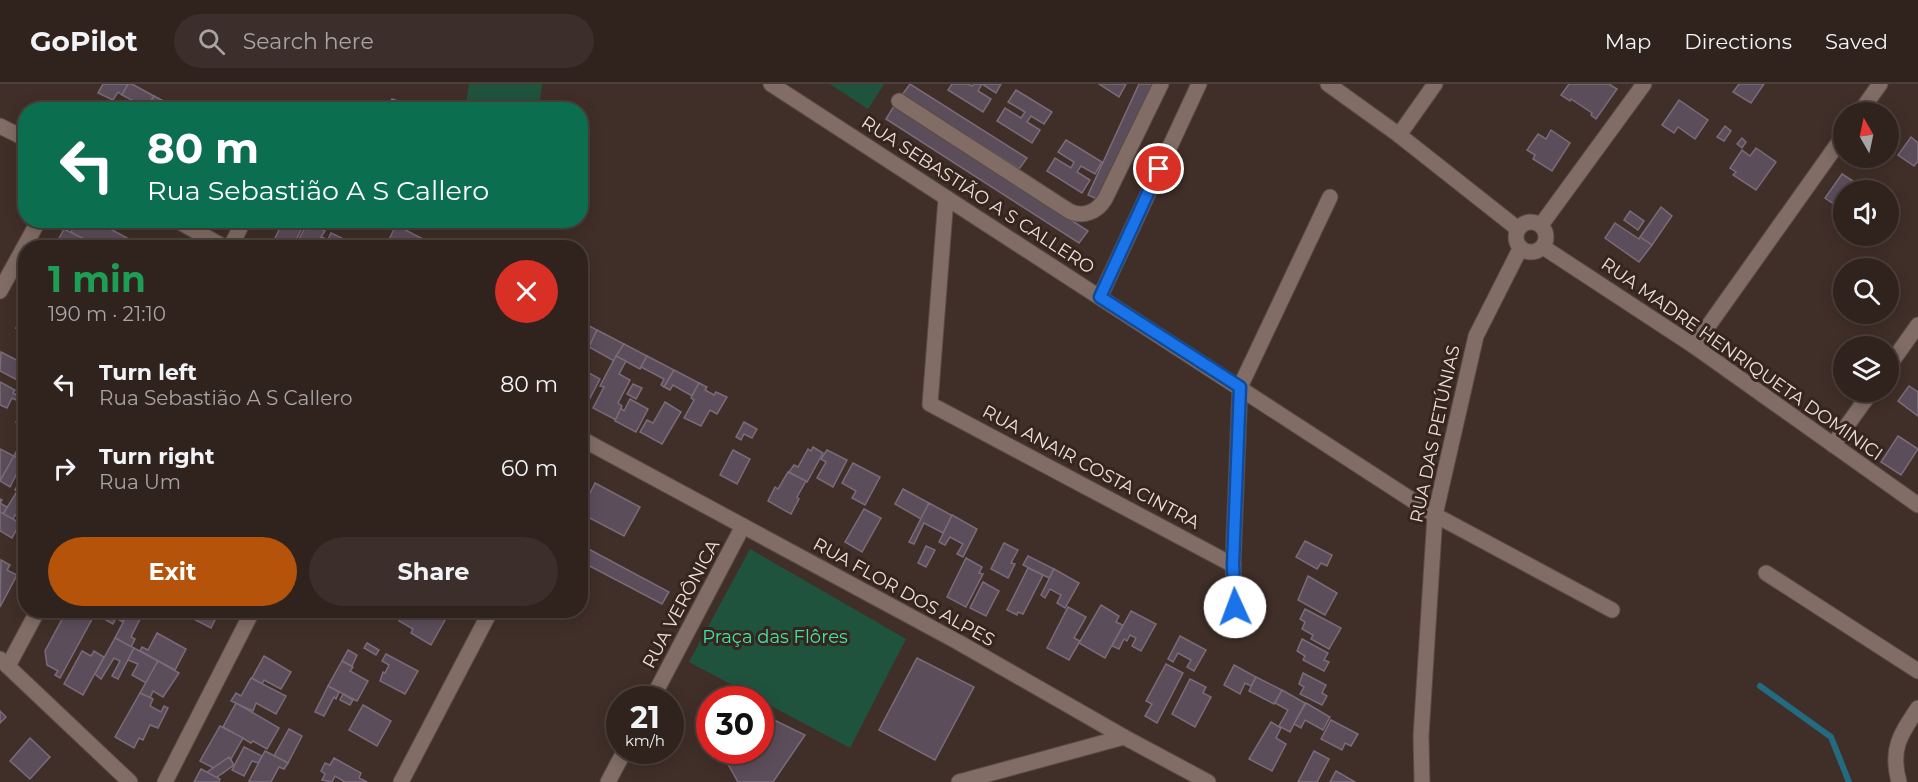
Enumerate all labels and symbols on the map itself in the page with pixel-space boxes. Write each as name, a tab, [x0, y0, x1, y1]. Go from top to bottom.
north arrow	[1833, 102, 1899, 168]
street label: RUA SEBASTIÃO A S CALLERO	[857, 111, 1099, 279]
pin	[1133, 143, 1184, 194]
street label: RUA MADRE HENRIQUETA DOMINICI	[1597, 253, 1887, 465]
street label: RUA DAS PETÚNIAS	[1405, 343, 1465, 525]
street label: RUA ANAIR COSTA CINTRA	[979, 400, 1203, 534]
street label: RUA FLOR DOS ALPES	[809, 533, 999, 651]
street label: RUA VERÔNICA	[638, 536, 724, 672]
position arrow	[1203, 575, 1267, 639]
park label: Praça das Flôres	[702, 626, 848, 648]
speed limit sign: 30	[696, 686, 774, 764]

